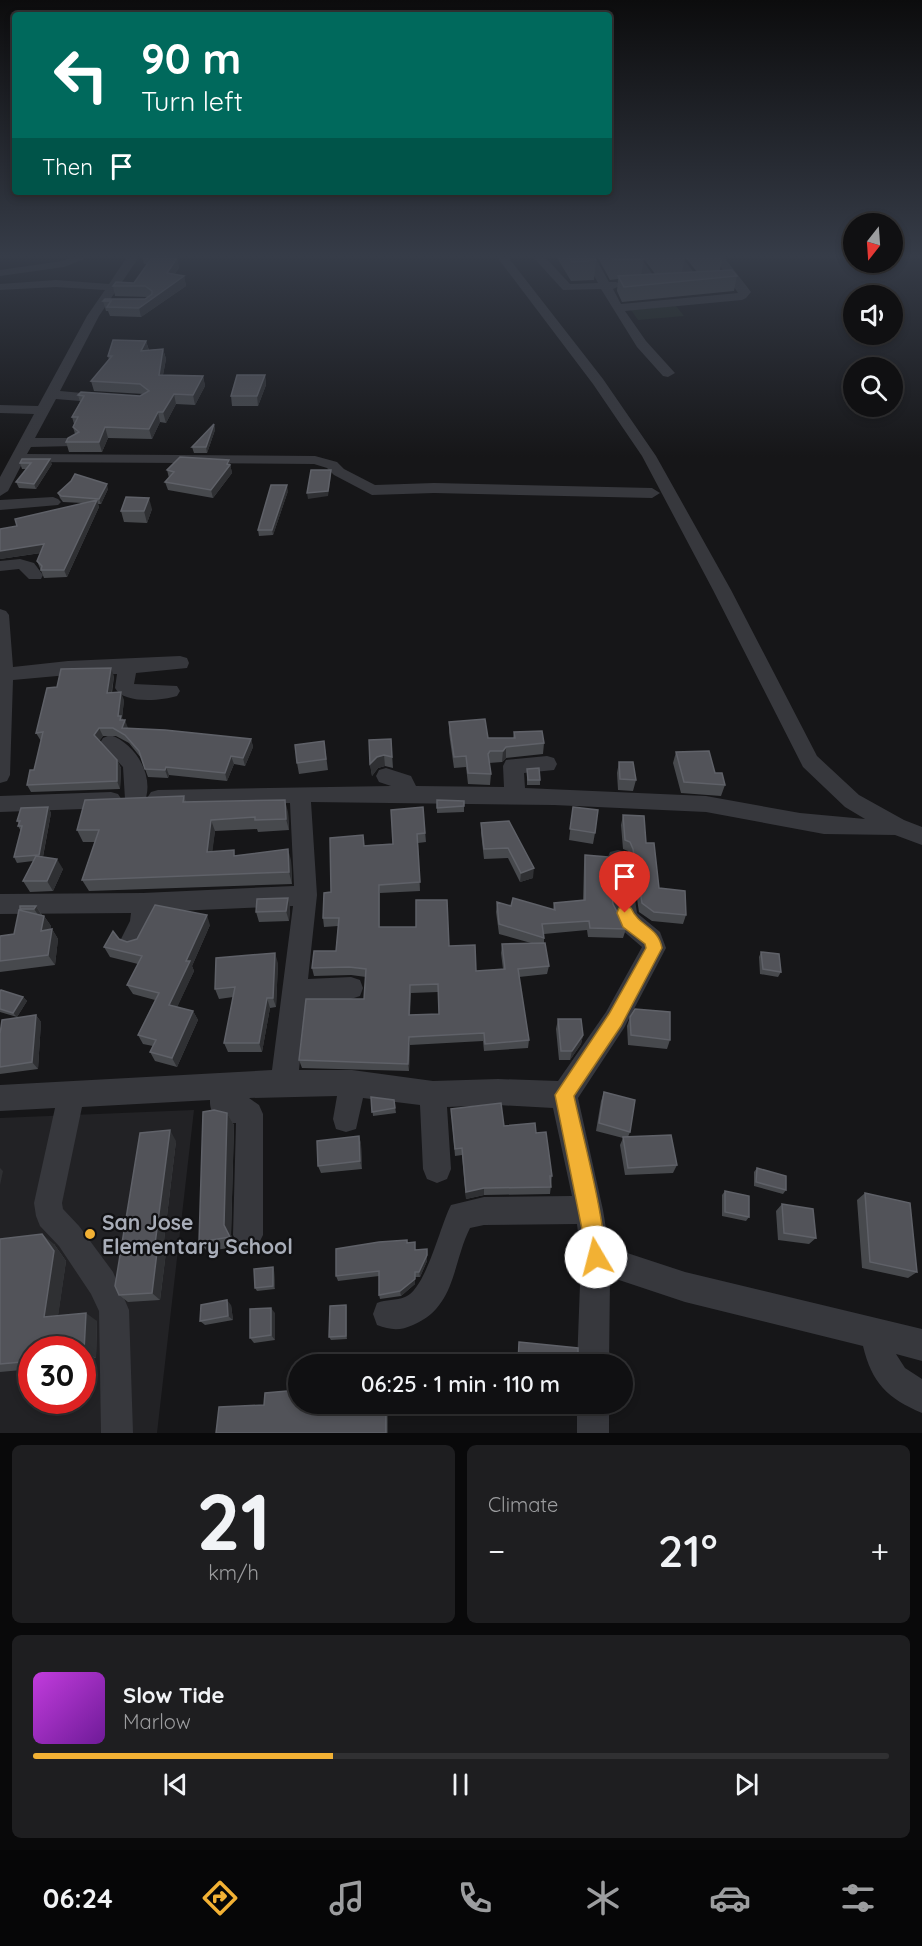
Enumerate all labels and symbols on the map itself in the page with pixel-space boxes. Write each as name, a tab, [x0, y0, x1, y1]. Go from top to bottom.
north arrow	[843, 213, 903, 273]
pin	[599, 851, 650, 913]
place label: San Jose Elementary School	[102, 1209, 293, 1259]
position arrow	[564, 1225, 628, 1289]
marker: San Jose Elementary School	[83, 1227, 97, 1241]
speed limit sign: 30	[18, 1336, 96, 1414]

